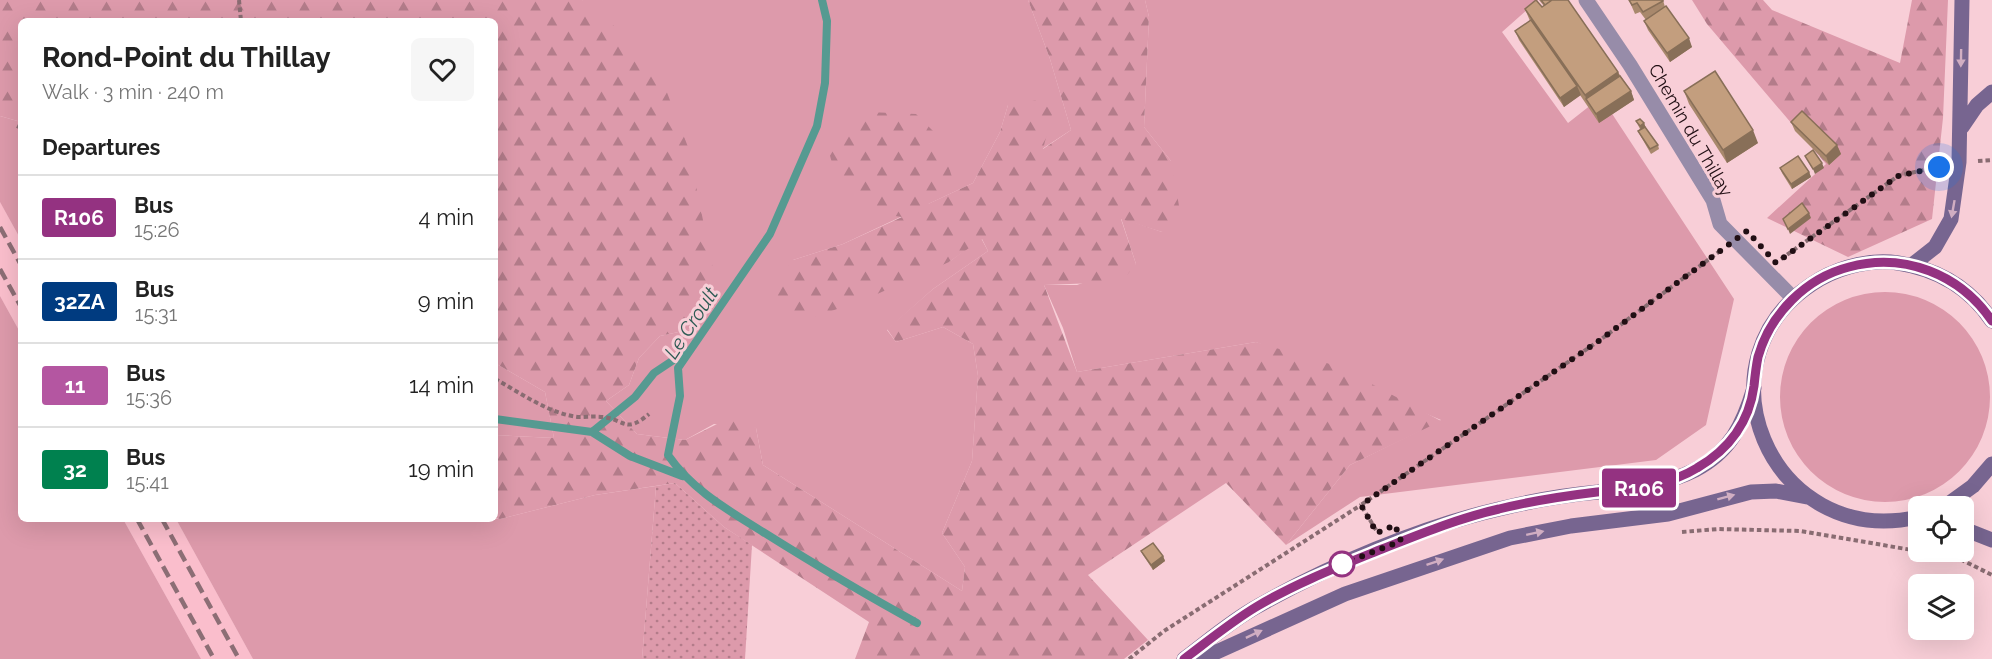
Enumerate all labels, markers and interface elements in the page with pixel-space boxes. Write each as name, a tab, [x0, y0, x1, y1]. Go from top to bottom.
button: heart	[411, 38, 474, 101]
text: Rond-Point du Thillay	[42, 41, 331, 74]
one-way arrow	[1957, 49, 1966, 68]
street label: Chemin du Thillay	[1645, 60, 1738, 200]
text: Walk · 3 min · 240 m	[42, 80, 224, 104]
text: Departures	[42, 134, 160, 160]
your location	[1924, 152, 1954, 182]
text: Bus	[134, 192, 173, 218]
one-way arrow	[1948, 199, 1957, 218]
text: 4 min	[419, 204, 474, 230]
text: R106	[54, 205, 104, 230]
text: 15:26	[134, 218, 180, 242]
text: Bus	[135, 276, 174, 302]
water label: Le Croult	[659, 282, 723, 363]
text: 9 min	[418, 288, 474, 314]
text: 32ZA	[54, 289, 105, 314]
text: 15:31	[135, 302, 177, 326]
text: Bus	[126, 360, 165, 386]
text: 14 min	[409, 372, 474, 398]
text: 11	[65, 373, 85, 398]
text: 15:36	[126, 386, 172, 410]
text: Bus	[126, 444, 165, 470]
text: 19 min	[408, 456, 474, 482]
text: 32	[63, 457, 87, 482]
line badge: R106	[1597, 468, 1681, 508]
text: 15:41	[126, 470, 169, 494]
text: R106	[1614, 476, 1664, 501]
one-way arrow	[1717, 492, 1735, 501]
map controls	[1908, 496, 1974, 640]
button: locate	[1908, 496, 1974, 562]
one-way arrow	[1525, 528, 1544, 537]
unlabelled marker	[1329, 551, 1355, 577]
one-way arrow	[1426, 557, 1444, 567]
button: layers	[1908, 574, 1974, 640]
one-way arrow	[1245, 629, 1263, 639]

